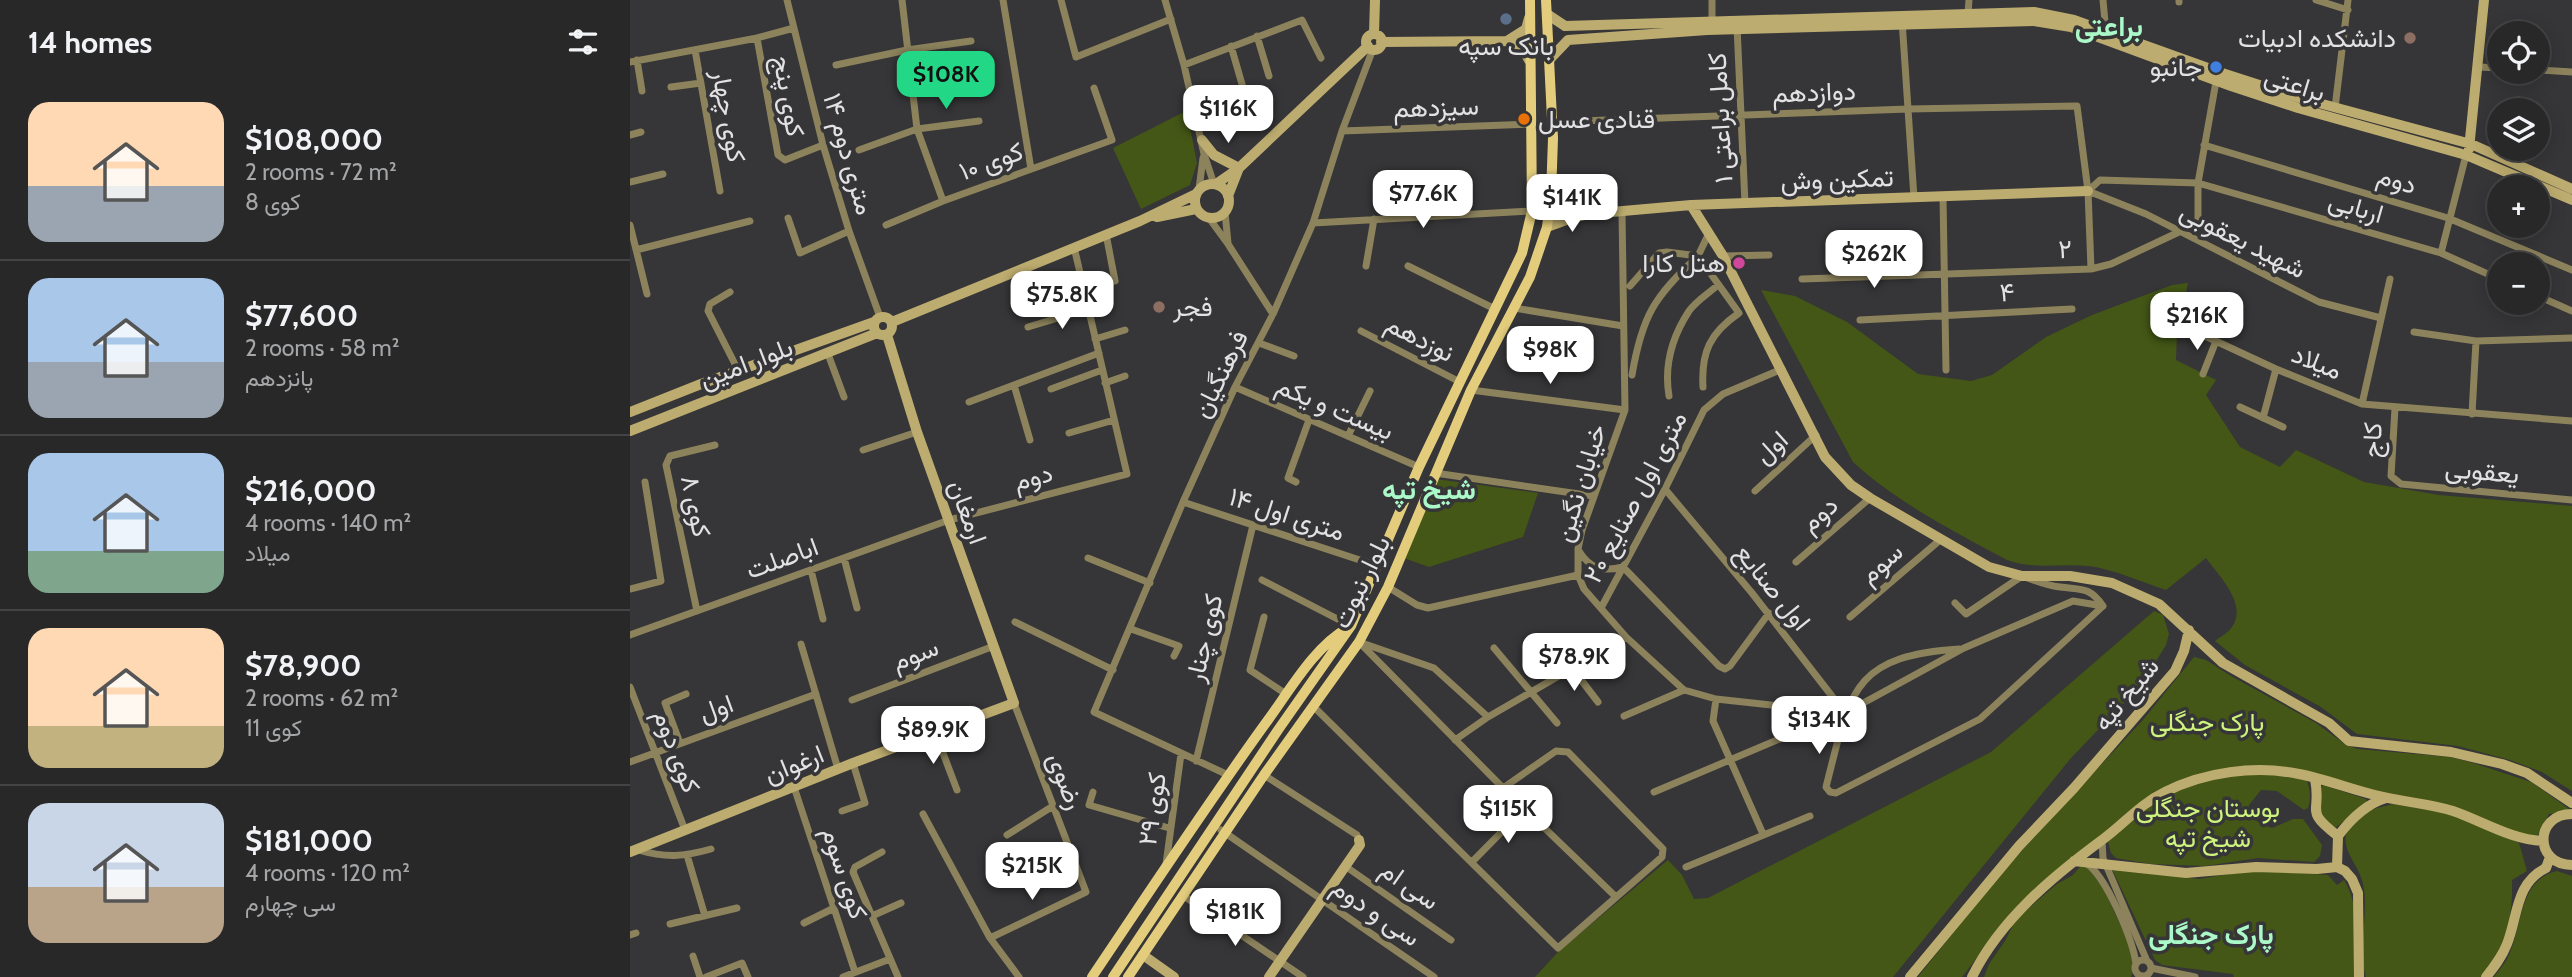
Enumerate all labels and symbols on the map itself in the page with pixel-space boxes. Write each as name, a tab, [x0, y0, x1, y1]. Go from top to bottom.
district label: براعتی	[2075, 9, 2143, 44]
marker: بانک سپه	[1498, 11, 1514, 27]
place label: دانشکده ادبیات	[2238, 22, 2396, 54]
place label: بانک سپه	[1458, 30, 1554, 64]
marker: دانشکده ادبیات	[2402, 30, 2418, 46]
place label: جانبو	[2150, 51, 2202, 83]
pin: $108K	[897, 52, 995, 111]
street label: کامل براعتی ۱	[1701, 52, 1739, 184]
street label: کوی پنج	[764, 53, 812, 140]
marker: جانبو	[2208, 59, 2224, 75]
street label: براعتی	[2261, 60, 2329, 108]
street label: کوی چهار	[703, 66, 753, 165]
street label: دوازدهم	[1772, 75, 1857, 110]
pin: $116K	[1179, 86, 1277, 145]
street label: ۱۴ متری دوم	[815, 89, 882, 219]
street label: سیزدهم	[1393, 90, 1479, 125]
place label: قنادی عسل	[1538, 103, 1655, 135]
marker: قنادی عسل	[1516, 111, 1532, 127]
street label: کوی ۱۰	[955, 135, 1027, 187]
street label: دوم	[2373, 159, 2421, 202]
street label: تمکین وش	[1780, 161, 1894, 197]
pin: $77.6K	[1366, 170, 1480, 230]
pin: $141K	[1523, 174, 1621, 234]
street label: اربابی	[2325, 184, 2387, 230]
street label: شهید یعقوبی	[2175, 195, 2311, 285]
pin: $262K	[1825, 230, 1923, 290]
street label: ۲	[2058, 233, 2072, 265]
place label: هتل کارا	[1642, 247, 1725, 279]
marker: هتل کارا	[1731, 255, 1747, 271]
pin: $75.8K	[1005, 272, 1119, 331]
street label: ۴	[1999, 276, 2015, 308]
place label: فجر	[1172, 291, 1213, 323]
pin: $216K	[2148, 292, 2246, 352]
marker: فجر	[1151, 299, 1167, 315]
street label: نوزدهم	[1380, 307, 1460, 370]
street label: فرهنگیان	[1185, 325, 1255, 423]
pin: $98K	[1509, 326, 1591, 386]
street label: بلوار امین	[695, 331, 797, 395]
street label: میلاد	[2287, 338, 2347, 386]
street label: بیست و یکم	[1271, 369, 1398, 448]
street label: ۲۰ متری اول صنایع	[1576, 405, 1696, 589]
street label: خیابان نگین	[1547, 420, 1613, 546]
street label: کاج	[2355, 421, 2391, 459]
street label: اول	[1748, 424, 1794, 470]
street label: یعقوبی	[2444, 452, 2520, 490]
street label: دوم	[1010, 456, 1056, 499]
street label: کوی ۸	[674, 472, 718, 540]
district label: شیخ تپه	[1382, 472, 1476, 509]
street label: ارمغان	[942, 475, 994, 549]
street label: ۱۴ متری اول	[1225, 480, 1349, 548]
street label: دوم	[1794, 489, 1845, 540]
street label: اباصلت	[741, 530, 823, 586]
street label: بلوار نبوت	[1325, 530, 1397, 634]
street label: سوم	[1853, 535, 1910, 591]
street label: اول صنایع	[1727, 537, 1818, 638]
street label: کوی چنار	[1178, 591, 1232, 686]
street label: سوم	[887, 631, 943, 678]
pin: $78.9K	[1517, 634, 1631, 693]
street label: شیخ تپه	[2086, 651, 2167, 739]
street label: اول	[694, 687, 738, 729]
pin: $134K	[1770, 696, 1868, 756]
street label: کوی دوم	[646, 705, 707, 798]
pin: $89.9K	[876, 706, 990, 766]
park label: پارک جنگلی	[2150, 706, 2264, 740]
street label: ارغوان	[759, 738, 829, 790]
street label: رضوی	[1041, 748, 1091, 814]
street label: کوی ۲۹	[1131, 770, 1173, 848]
pin: $115K	[1459, 786, 1557, 845]
park label: بوستان جنگلی شیخ تپه	[2136, 792, 2280, 856]
street label: کوی سوم	[814, 823, 875, 923]
pin: $215K	[983, 842, 1081, 902]
street label: سی ام	[1374, 853, 1446, 917]
street label: سی و دوم	[1325, 871, 1426, 954]
pin: $181K	[1186, 888, 1284, 948]
district label: پارک جنگلی	[2148, 917, 2274, 954]

